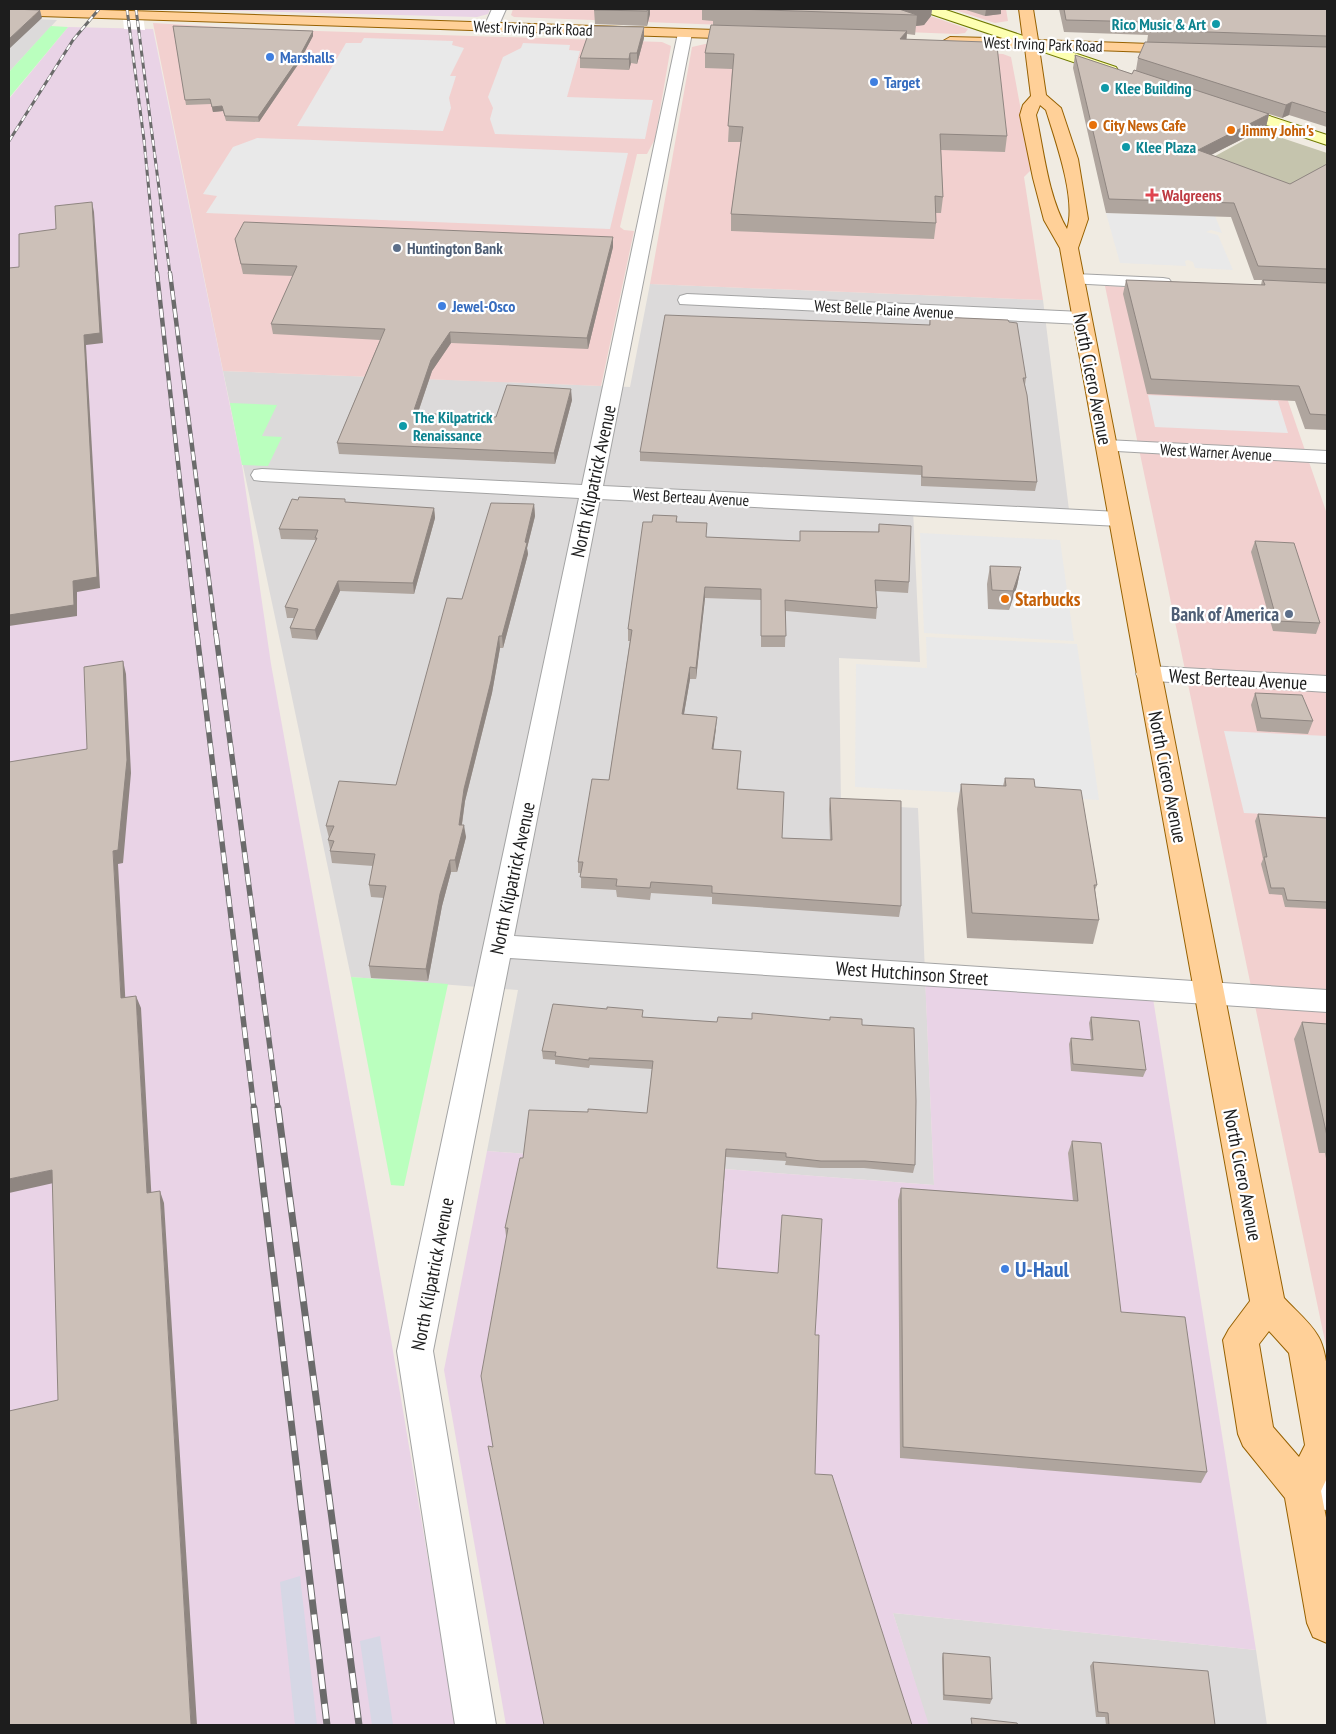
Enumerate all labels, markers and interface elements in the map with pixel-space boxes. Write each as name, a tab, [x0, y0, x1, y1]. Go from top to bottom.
place label: Rico Music & Art	[1112, 14, 1206, 34]
street label: West Irving Park Road	[473, 16, 593, 40]
marker: Rico Music & Art	[1210, 18, 1222, 30]
street label: West Irving Park Road	[983, 32, 1103, 56]
place label: Marshalls	[280, 47, 335, 67]
marker: Marshalls	[264, 51, 276, 63]
place label: Target	[884, 72, 920, 92]
marker: Target	[868, 76, 880, 88]
place label: Klee Building	[1115, 78, 1192, 98]
marker: Klee Building	[1099, 82, 1111, 94]
place label: City News Cafe	[1103, 115, 1186, 135]
marker: City News Cafe	[1087, 119, 1099, 131]
place label: Jimmy John's	[1240, 120, 1314, 140]
marker: Jimmy John's	[1225, 124, 1237, 136]
place label: Klee Plaza	[1136, 137, 1196, 157]
marker: Klee Plaza	[1120, 141, 1132, 153]
place label: Walgreens	[1161, 185, 1222, 205]
marker: Walgreens	[1146, 189, 1158, 201]
place label: Huntington Bank	[407, 238, 503, 258]
marker: Huntington Bank	[391, 242, 403, 254]
street label: West Belle Plaine Avenue	[814, 295, 954, 323]
place label: Jewel-Osco	[451, 296, 515, 316]
marker: Jewel-Osco	[436, 300, 448, 312]
street label: North Cicero Avenue	[1068, 311, 1118, 447]
street label: North Kilpatrick Avenue	[565, 402, 621, 559]
place label: The Kilpatrick Renaissance	[413, 407, 493, 445]
marker: The Kilpatrick Renaissance	[397, 420, 409, 432]
street label: West Warner Avenue	[1159, 439, 1273, 465]
street label: West Berteau Avenue	[632, 484, 750, 510]
place label: Starbucks	[1015, 587, 1081, 611]
marker: Starbucks	[999, 593, 1011, 605]
place label: Bank of America	[1171, 602, 1279, 626]
marker: Bank of America	[1283, 608, 1295, 620]
street label: West Berteau Avenue	[1168, 663, 1308, 695]
street label: North Cicero Avenue	[1143, 709, 1193, 845]
street label: North Kilpatrick Avenue	[484, 799, 540, 956]
street label: West Hutchinson Street	[835, 956, 990, 990]
street label: North Cicero Avenue	[1218, 1107, 1268, 1243]
street label: North Kilpatrick Avenue	[405, 1195, 459, 1353]
place label: U-Haul	[1015, 1255, 1070, 1283]
marker: U-Haul	[999, 1263, 1011, 1275]

